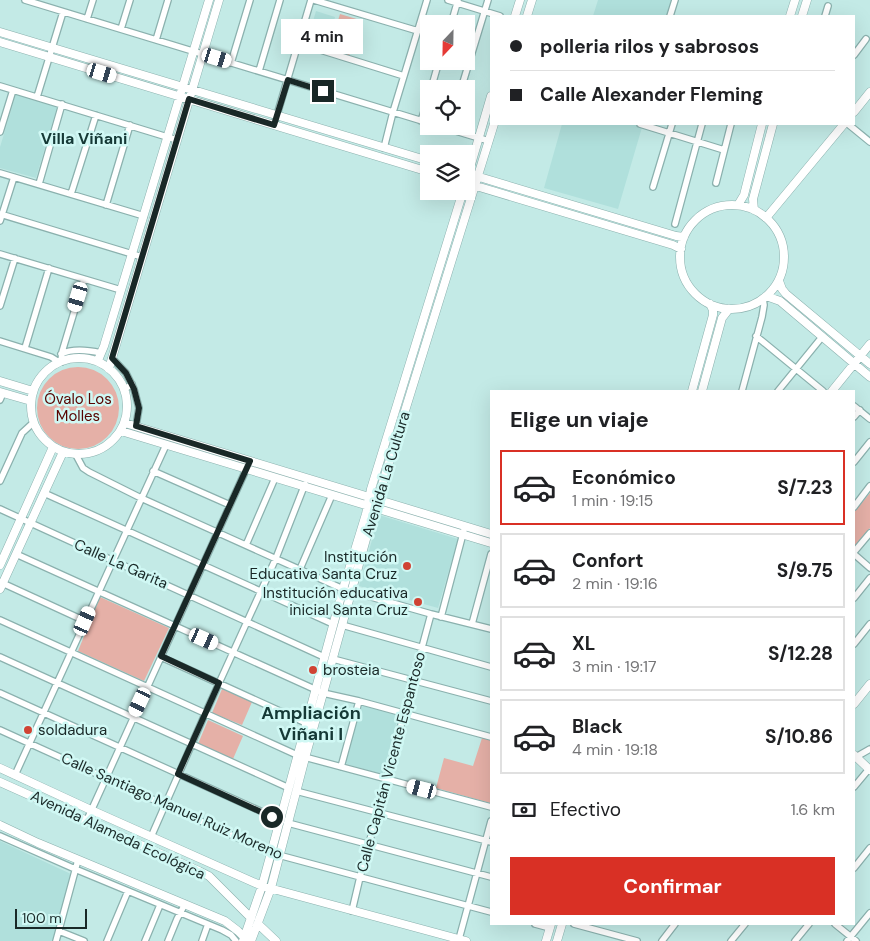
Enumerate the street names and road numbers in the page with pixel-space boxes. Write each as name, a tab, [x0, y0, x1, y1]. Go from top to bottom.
street label: Avenida La Cultura	[357, 409, 415, 539]
street label: Calle La Garita	[71, 534, 171, 594]
street label: Calle Capitán Vicente Espantoso	[352, 650, 430, 874]
street label: Calle Santiago Manuel Ruiz Moreno	[58, 748, 286, 864]
street label: Avenida Alameda Ecológica	[27, 786, 209, 884]

